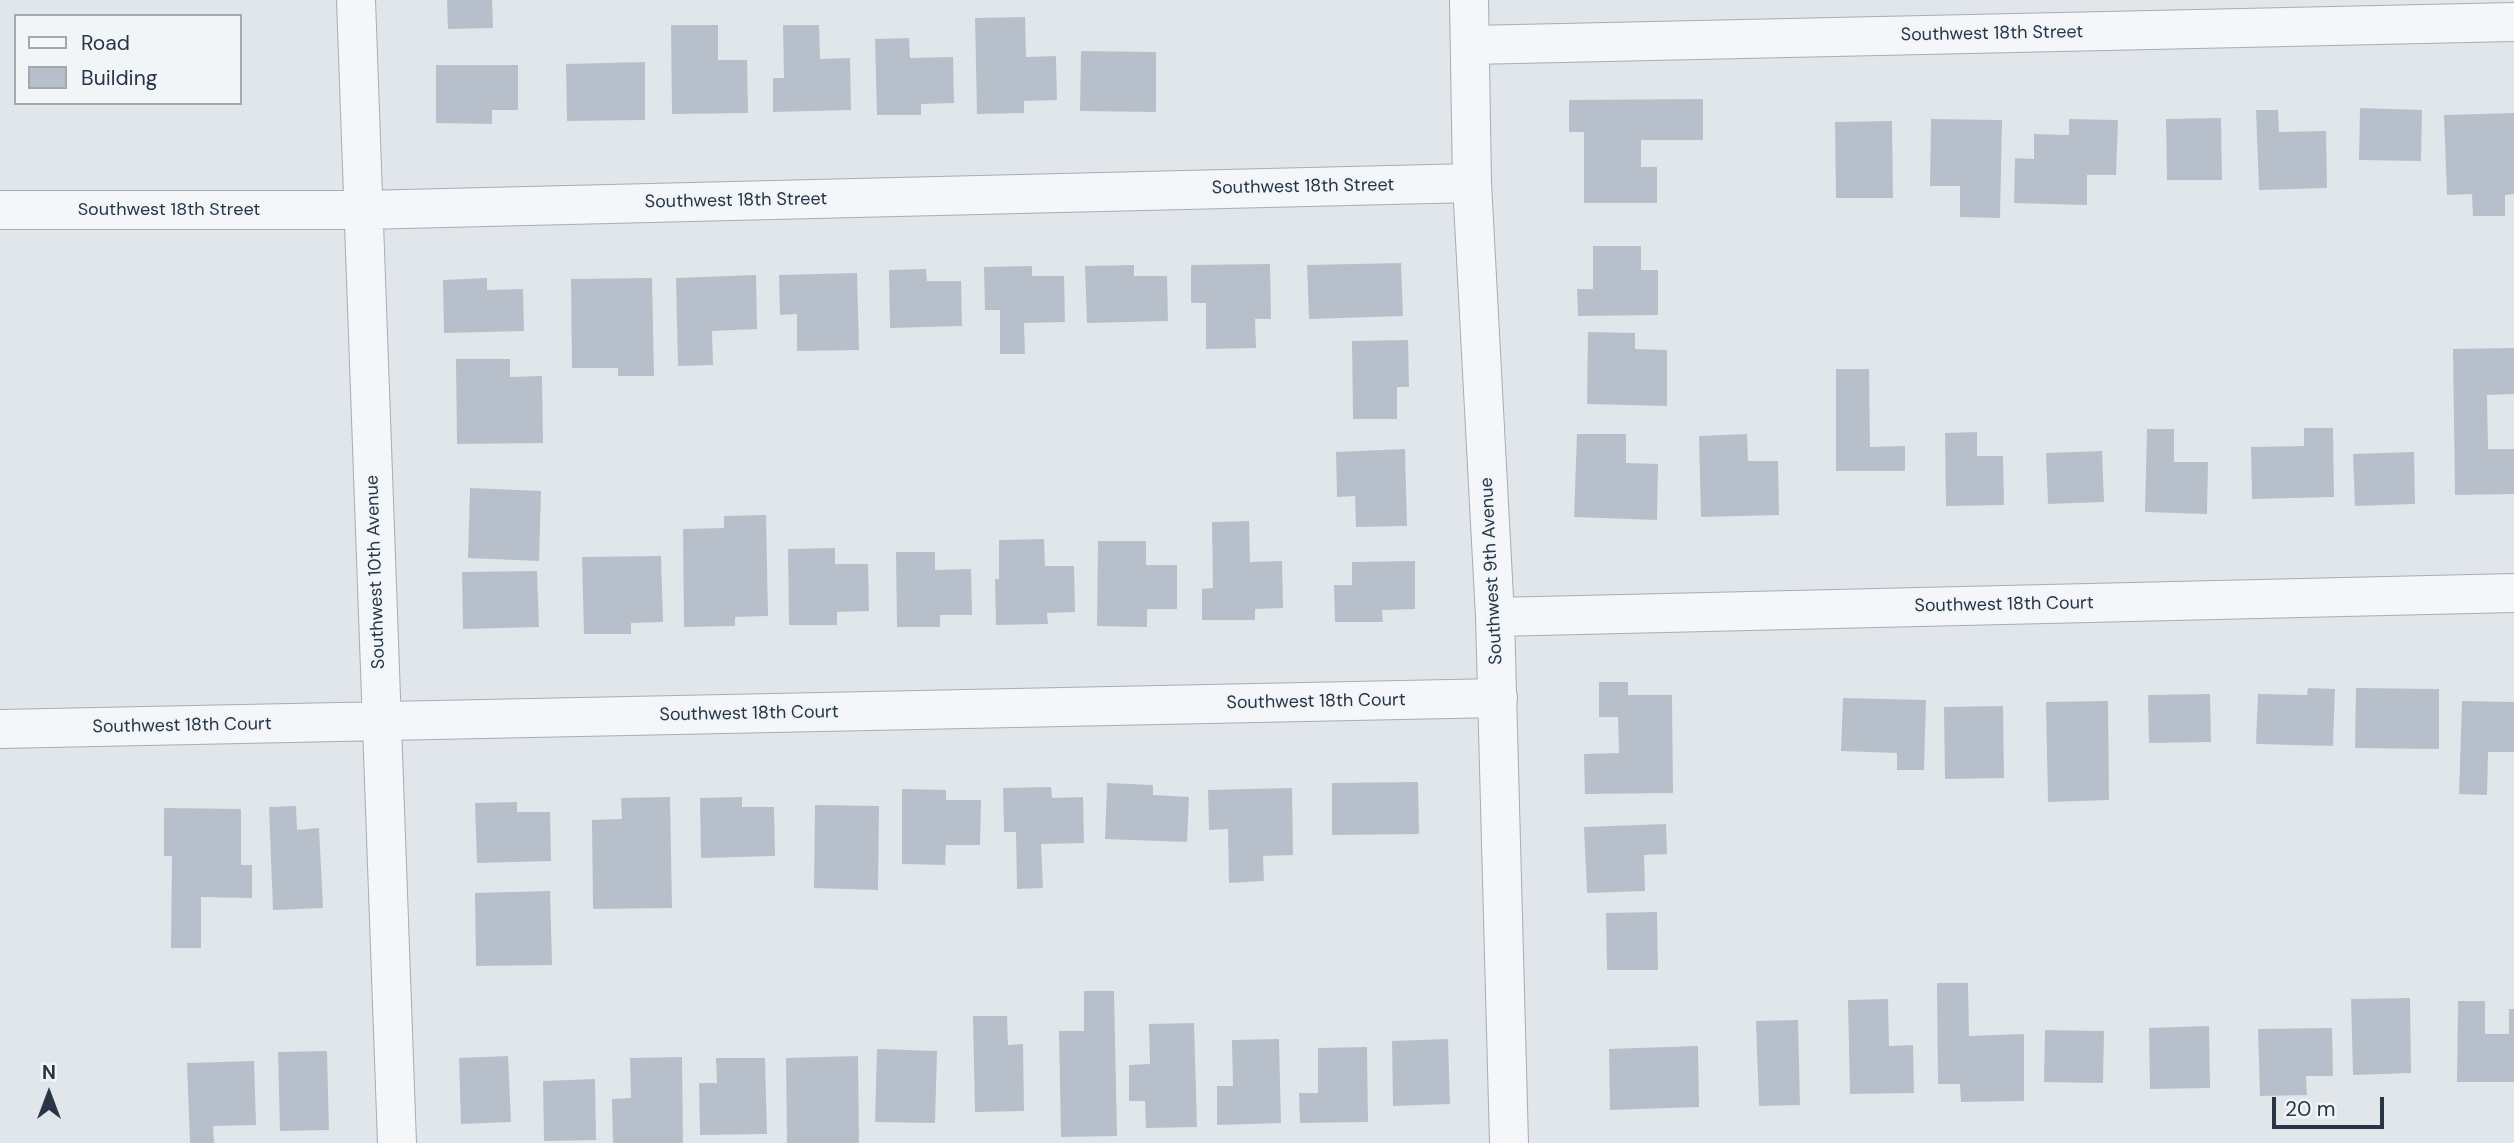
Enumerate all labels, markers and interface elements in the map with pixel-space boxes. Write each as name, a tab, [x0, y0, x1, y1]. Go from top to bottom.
legend	[14, 14, 242, 105]
street label: Southwest 18th Street	[1900, 22, 2084, 46]
text: Road	[81, 29, 130, 57]
text: Building	[81, 64, 157, 92]
street label: Southwest 18th Street	[1211, 175, 1395, 199]
street label: Southwest 18th Street	[644, 189, 828, 213]
street label: Southwest 18th Street	[78, 199, 260, 221]
street label: Southwest 10th Avenue	[362, 475, 390, 669]
street label: Southwest 9th Avenue	[1476, 477, 1508, 665]
street label: Southwest 18th Court	[1914, 593, 2094, 617]
street label: Southwest 18th Court	[1226, 690, 1406, 714]
street label: Southwest 18th Court	[659, 702, 839, 726]
street label: Southwest 18th Court	[92, 714, 272, 738]
north arrow	[14, 1059, 84, 1129]
text: N	[42, 1060, 56, 1085]
scale bar	[2276, 1084, 2388, 1128]
text: 20 m	[2285, 1095, 2336, 1123]

